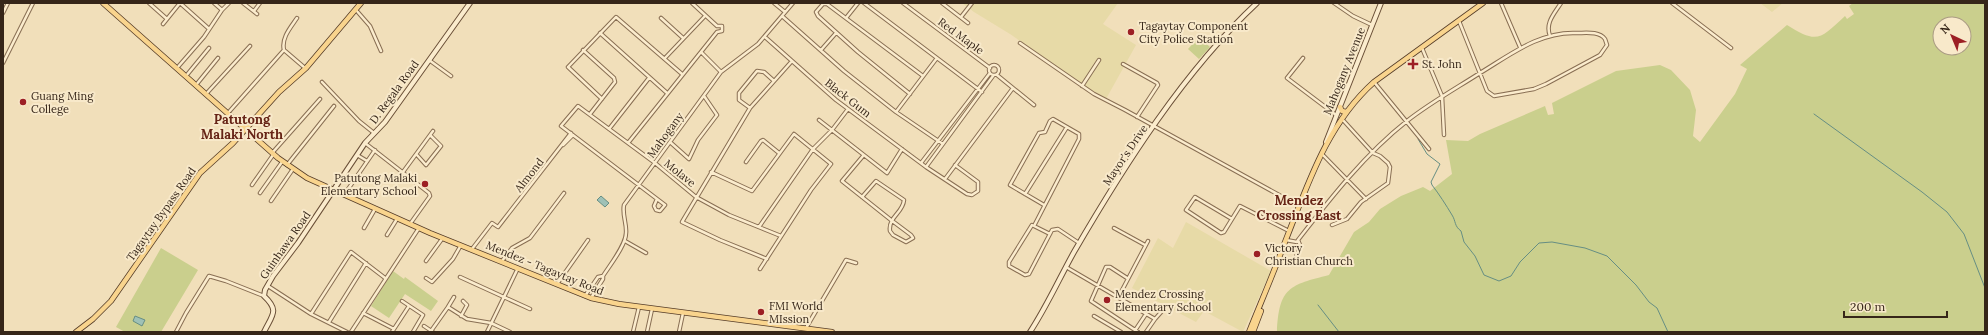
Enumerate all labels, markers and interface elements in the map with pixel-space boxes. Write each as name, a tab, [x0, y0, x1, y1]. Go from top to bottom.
street label: Red Maple	[935, 15, 987, 57]
north arrow	[1932, 16, 1972, 56]
place label: Tagaytay Component City Police Station	[1139, 19, 1249, 46]
text: N	[1937, 20, 1953, 37]
street label: Mahogany Avenue	[1320, 25, 1368, 117]
marker: Tagaytay Component City Police Station	[1126, 27, 1136, 37]
street label: D. Regala Road	[366, 57, 422, 127]
place label: St. John	[1422, 57, 1462, 71]
marker: St. John	[1407, 58, 1419, 70]
street label: Black Gum	[822, 76, 874, 120]
place label: Guang Ming College	[31, 89, 94, 116]
marker: Guang Ming College	[18, 97, 28, 107]
street label: Mahogany	[644, 109, 686, 161]
district label: Patutong Malaki North	[201, 111, 283, 143]
street label: Mayor's Drive	[1100, 122, 1150, 188]
street label: Almond	[511, 155, 547, 196]
street label: Molave	[661, 156, 699, 190]
street label: Tagaytay Bypass Road	[123, 164, 199, 264]
place label: Patutong Malaki Elementary School	[321, 171, 417, 198]
marker: Patutong Malaki Elementary School	[420, 179, 430, 189]
district label: Mendez Crossing East	[1257, 192, 1342, 224]
street label: Guinhawa Road	[256, 208, 314, 282]
street label: Mendez - Tagaytay Road	[484, 238, 606, 298]
place label: Victory Christian Church	[1264, 241, 1353, 268]
marker: Victory Christian Church	[1252, 249, 1262, 259]
place label: Mendez Crossing Elementary School	[1115, 287, 1211, 314]
scale bar	[1844, 293, 1947, 319]
marker: Mendez Crossing Elementary School	[1102, 295, 1112, 305]
place label: FMI World MIssion	[769, 299, 823, 326]
text: 200 m	[1850, 299, 1886, 314]
marker: FMI World MIssion	[756, 307, 766, 317]

